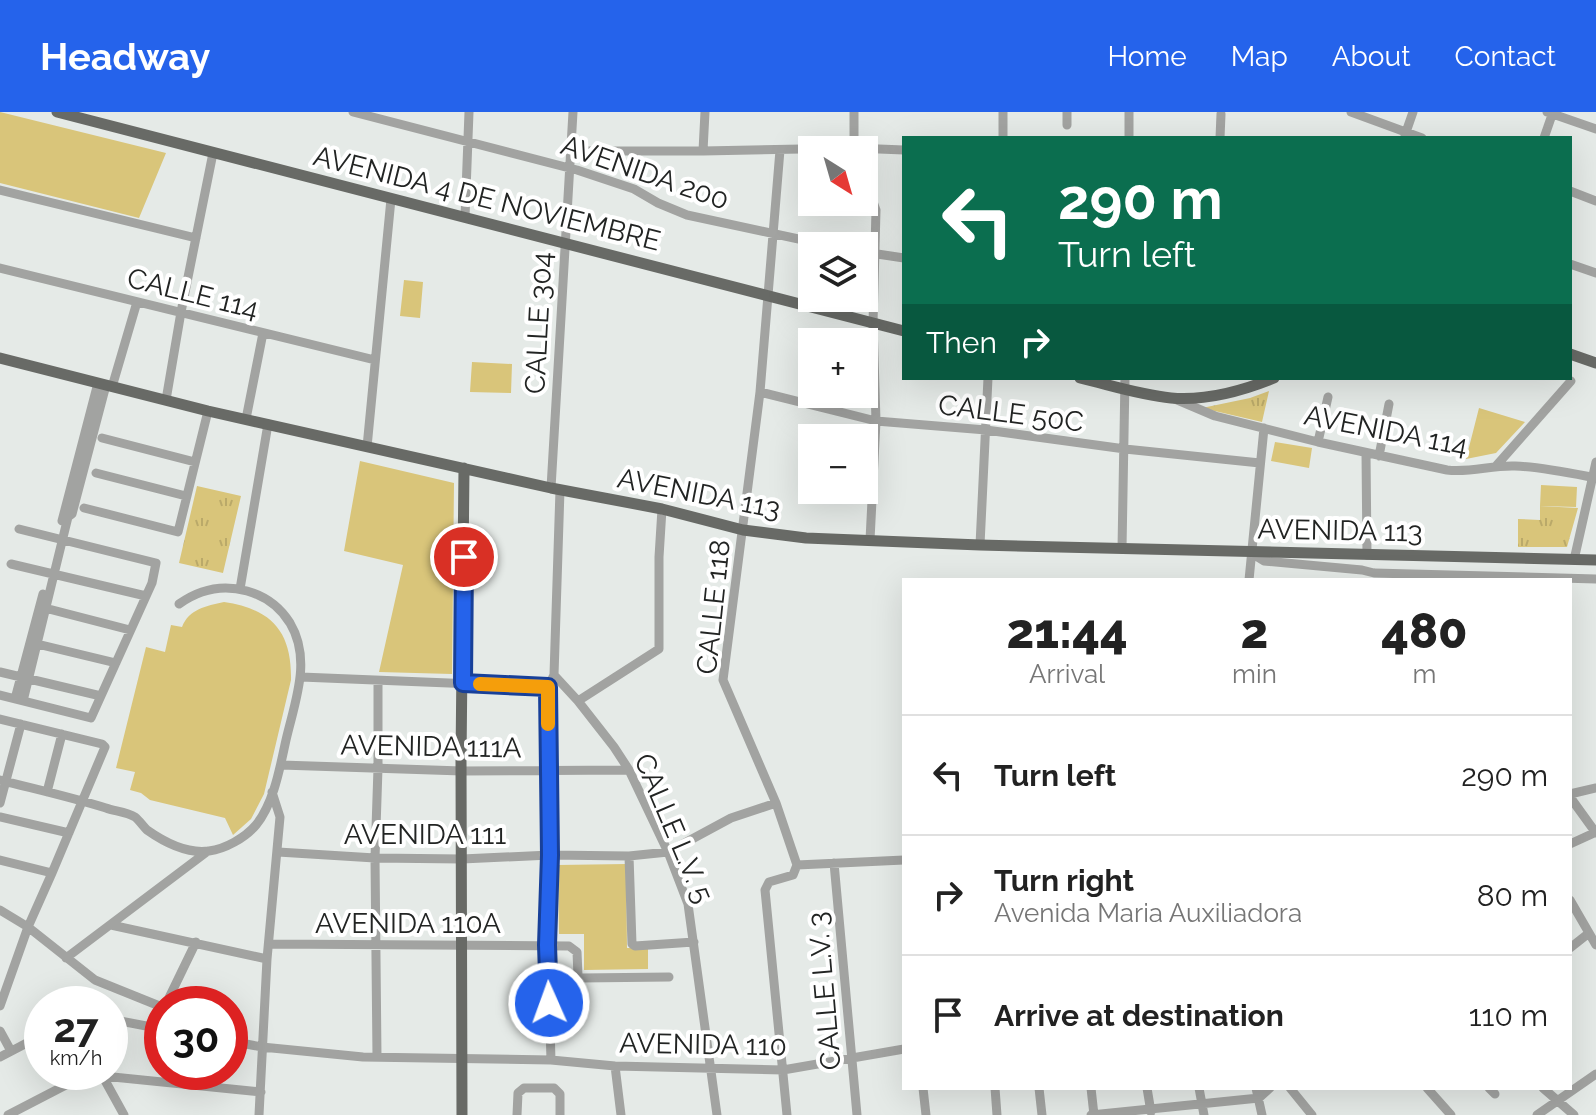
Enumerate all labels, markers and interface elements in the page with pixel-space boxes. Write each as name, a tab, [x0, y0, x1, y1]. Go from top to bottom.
text: Headway	[40, 34, 210, 79]
text: Home	[1107, 40, 1187, 73]
text: Map	[1231, 40, 1288, 73]
text: About	[1332, 40, 1411, 73]
text: Contact	[1455, 40, 1556, 73]
street label: AVENIDA 200	[557, 128, 733, 217]
north arrow	[798, 136, 878, 216]
map controls	[798, 136, 878, 504]
street label: AVENIDA 4 DE NOVIEMBRE	[310, 139, 664, 258]
text: 290 m	[1058, 166, 1223, 232]
icon: left	[926, 168, 1030, 272]
button: layers	[798, 232, 878, 312]
text: Turn left	[1058, 233, 1196, 275]
street label: CALLE 304	[518, 251, 559, 395]
street label: CALLE 114	[124, 261, 262, 326]
icon: right	[1013, 320, 1057, 364]
text: Then	[926, 325, 997, 360]
button: +	[798, 328, 878, 408]
street label: CALLE 50C	[936, 388, 1086, 439]
street label: AVENIDA 114	[1301, 398, 1470, 462]
button: −	[798, 424, 878, 504]
street label: AVENIDA 113	[615, 462, 783, 525]
street label: AVENIDA 113	[1257, 513, 1423, 548]
pin	[430, 523, 498, 591]
icon: arrive	[442, 535, 486, 579]
street label: CALLE 118	[690, 538, 737, 676]
text: 21:44	[1006, 603, 1128, 659]
text: 2	[1241, 603, 1268, 659]
text: 480	[1381, 603, 1468, 659]
text: Arrival	[1029, 659, 1105, 689]
text: min	[1232, 659, 1277, 689]
text: m	[1412, 659, 1436, 689]
street label: AVENIDA 111A	[340, 728, 522, 765]
street label: CALLE L.V. 5	[627, 749, 720, 908]
icon: left	[926, 753, 970, 797]
text: Turn left	[994, 758, 1116, 793]
text: 290 m	[1461, 758, 1548, 793]
street label: AVENIDA 111	[344, 818, 506, 851]
text: Turn right	[994, 863, 1134, 898]
icon: right	[926, 873, 970, 917]
text: 80 m	[1477, 878, 1548, 913]
text: Avenida Maria Auxiliadora	[994, 898, 1302, 928]
street label: AVENIDA 110A	[315, 907, 501, 940]
street label: CALLE L.V. 3	[801, 910, 848, 1071]
position arrow	[507, 961, 591, 1045]
speed limit sign: 30	[144, 986, 248, 1090]
icon: arrive	[926, 993, 970, 1037]
text: Arrive at destination	[994, 998, 1284, 1033]
text: 110 m	[1469, 998, 1548, 1033]
text: 27	[53, 1004, 98, 1051]
street label: AVENIDA 110	[619, 1027, 787, 1062]
text: km/h	[50, 1046, 102, 1070]

